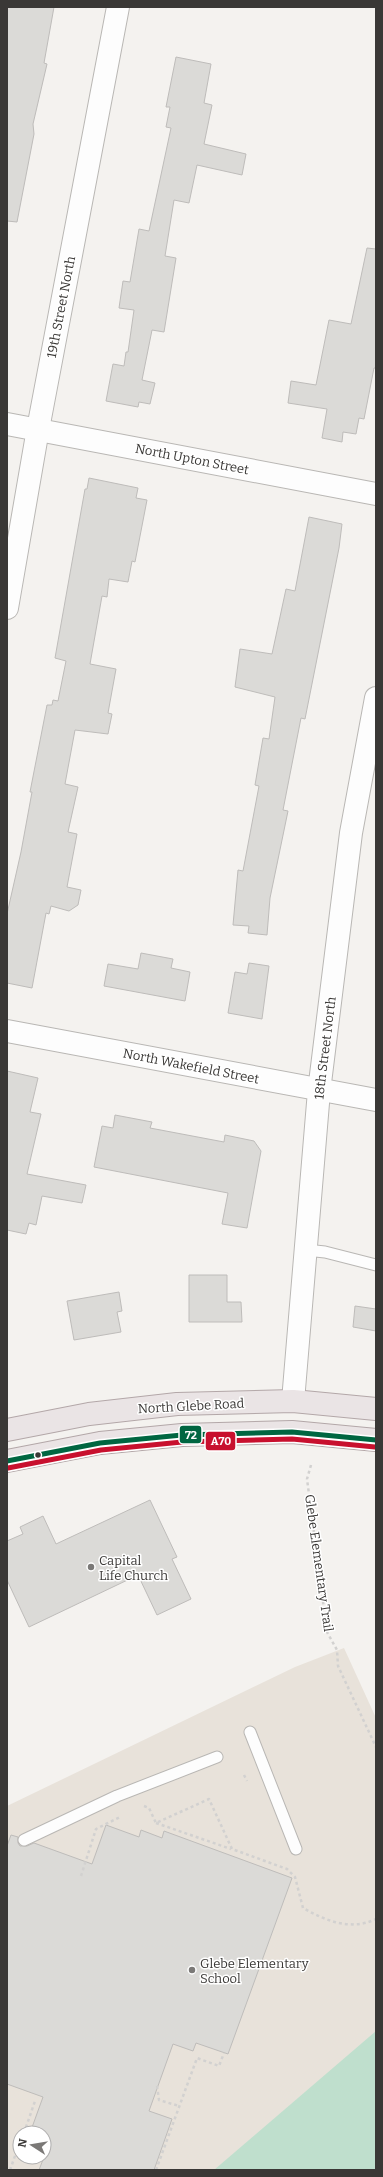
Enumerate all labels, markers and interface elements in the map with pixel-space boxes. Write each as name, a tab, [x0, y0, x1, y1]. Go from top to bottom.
street label: 19th Street North	[44, 255, 78, 359]
street label: North Upton Street	[134, 441, 250, 477]
street label: 18th Street North	[311, 996, 339, 1100]
street label: North Wakefield Street	[122, 1045, 261, 1087]
street label: North Glebe Road	[137, 1396, 245, 1416]
line badge: 72	[179, 1425, 202, 1444]
text: 72	[185, 1429, 197, 1442]
line badge: A70	[205, 1431, 236, 1451]
text: A70	[211, 1435, 231, 1448]
unlabelled marker	[33, 1450, 43, 1460]
street label: Glebe Elementary Trail	[302, 1493, 336, 1633]
place label: Capital Life Church	[99, 1553, 168, 1583]
marker: Capital Life Church	[86, 1562, 96, 1572]
place label: Glebe Elementary School	[200, 1956, 309, 1986]
marker: Glebe Elementary School	[187, 1965, 197, 1975]
north arrow	[12, 2125, 52, 2165]
text: N	[15, 2137, 30, 2149]

